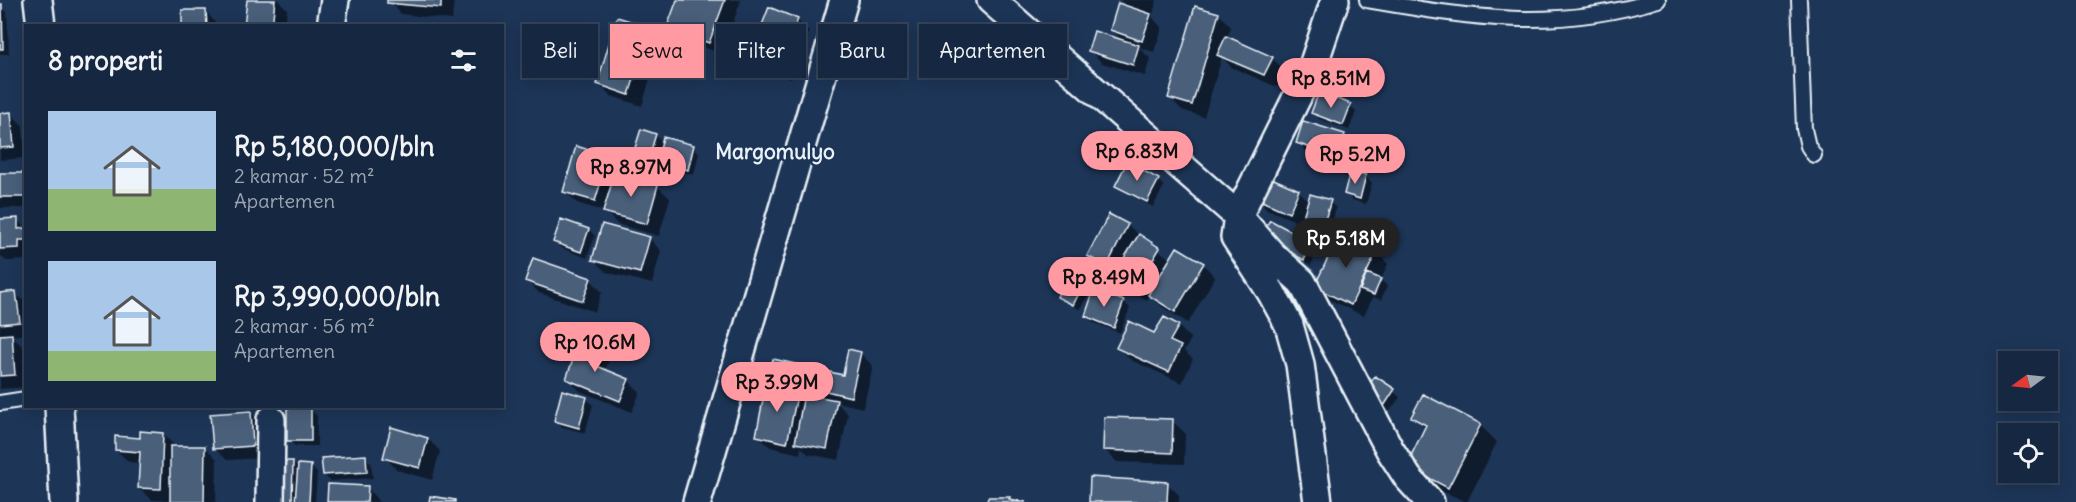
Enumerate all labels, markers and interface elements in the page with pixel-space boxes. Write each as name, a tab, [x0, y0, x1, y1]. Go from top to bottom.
chip: Beli	[522, 24, 598, 78]
chip: Sewa	[610, 24, 704, 78]
chip: Filter	[716, 24, 806, 78]
chip: Baru	[818, 24, 907, 78]
chip: Apartemen	[919, 24, 1067, 78]
text: 8 properti	[48, 44, 163, 77]
icon: filters	[447, 44, 480, 77]
pin: Rp 8.51M	[1269, 58, 1393, 109]
text: Rp 8.51M	[1291, 65, 1371, 90]
text: Rp 5,180,000/bln	[234, 130, 435, 163]
pin: Rp 6.83M	[1075, 131, 1199, 182]
pin: Rp 5.2M	[1300, 134, 1410, 185]
icon: home	[96, 135, 168, 207]
district label: Margomulyo	[715, 138, 835, 165]
text: Rp 6.83M	[1095, 138, 1179, 163]
text: Rp 5.2M	[1319, 141, 1391, 166]
pin: Rp 8.97M	[569, 147, 693, 198]
text: Rp 8.97M	[590, 154, 672, 179]
text: 2 kamar · 52 m²	[234, 163, 375, 188]
text: Apartemen	[234, 188, 335, 213]
pin: Rp 5.18M	[1284, 218, 1408, 269]
text: Rp 5.18M	[1306, 225, 1386, 250]
pin: Rp 8.49M	[1042, 257, 1166, 308]
text: Rp 8.49M	[1062, 264, 1146, 289]
text: Rp 3,990,000/bln	[234, 280, 440, 313]
icon: home	[96, 285, 168, 357]
text: 2 kamar · 56 m²	[234, 313, 375, 338]
pin: Rp 10.6M	[533, 322, 657, 373]
text: Rp 10.6M	[554, 329, 636, 354]
text: Apartemen	[234, 338, 335, 363]
north arrow	[1998, 351, 2058, 411]
map controls	[1998, 351, 2058, 483]
pin: Rp 3.99M	[715, 362, 839, 413]
text: Rp 3.99M	[735, 369, 819, 394]
button: locate	[1998, 423, 2058, 483]

